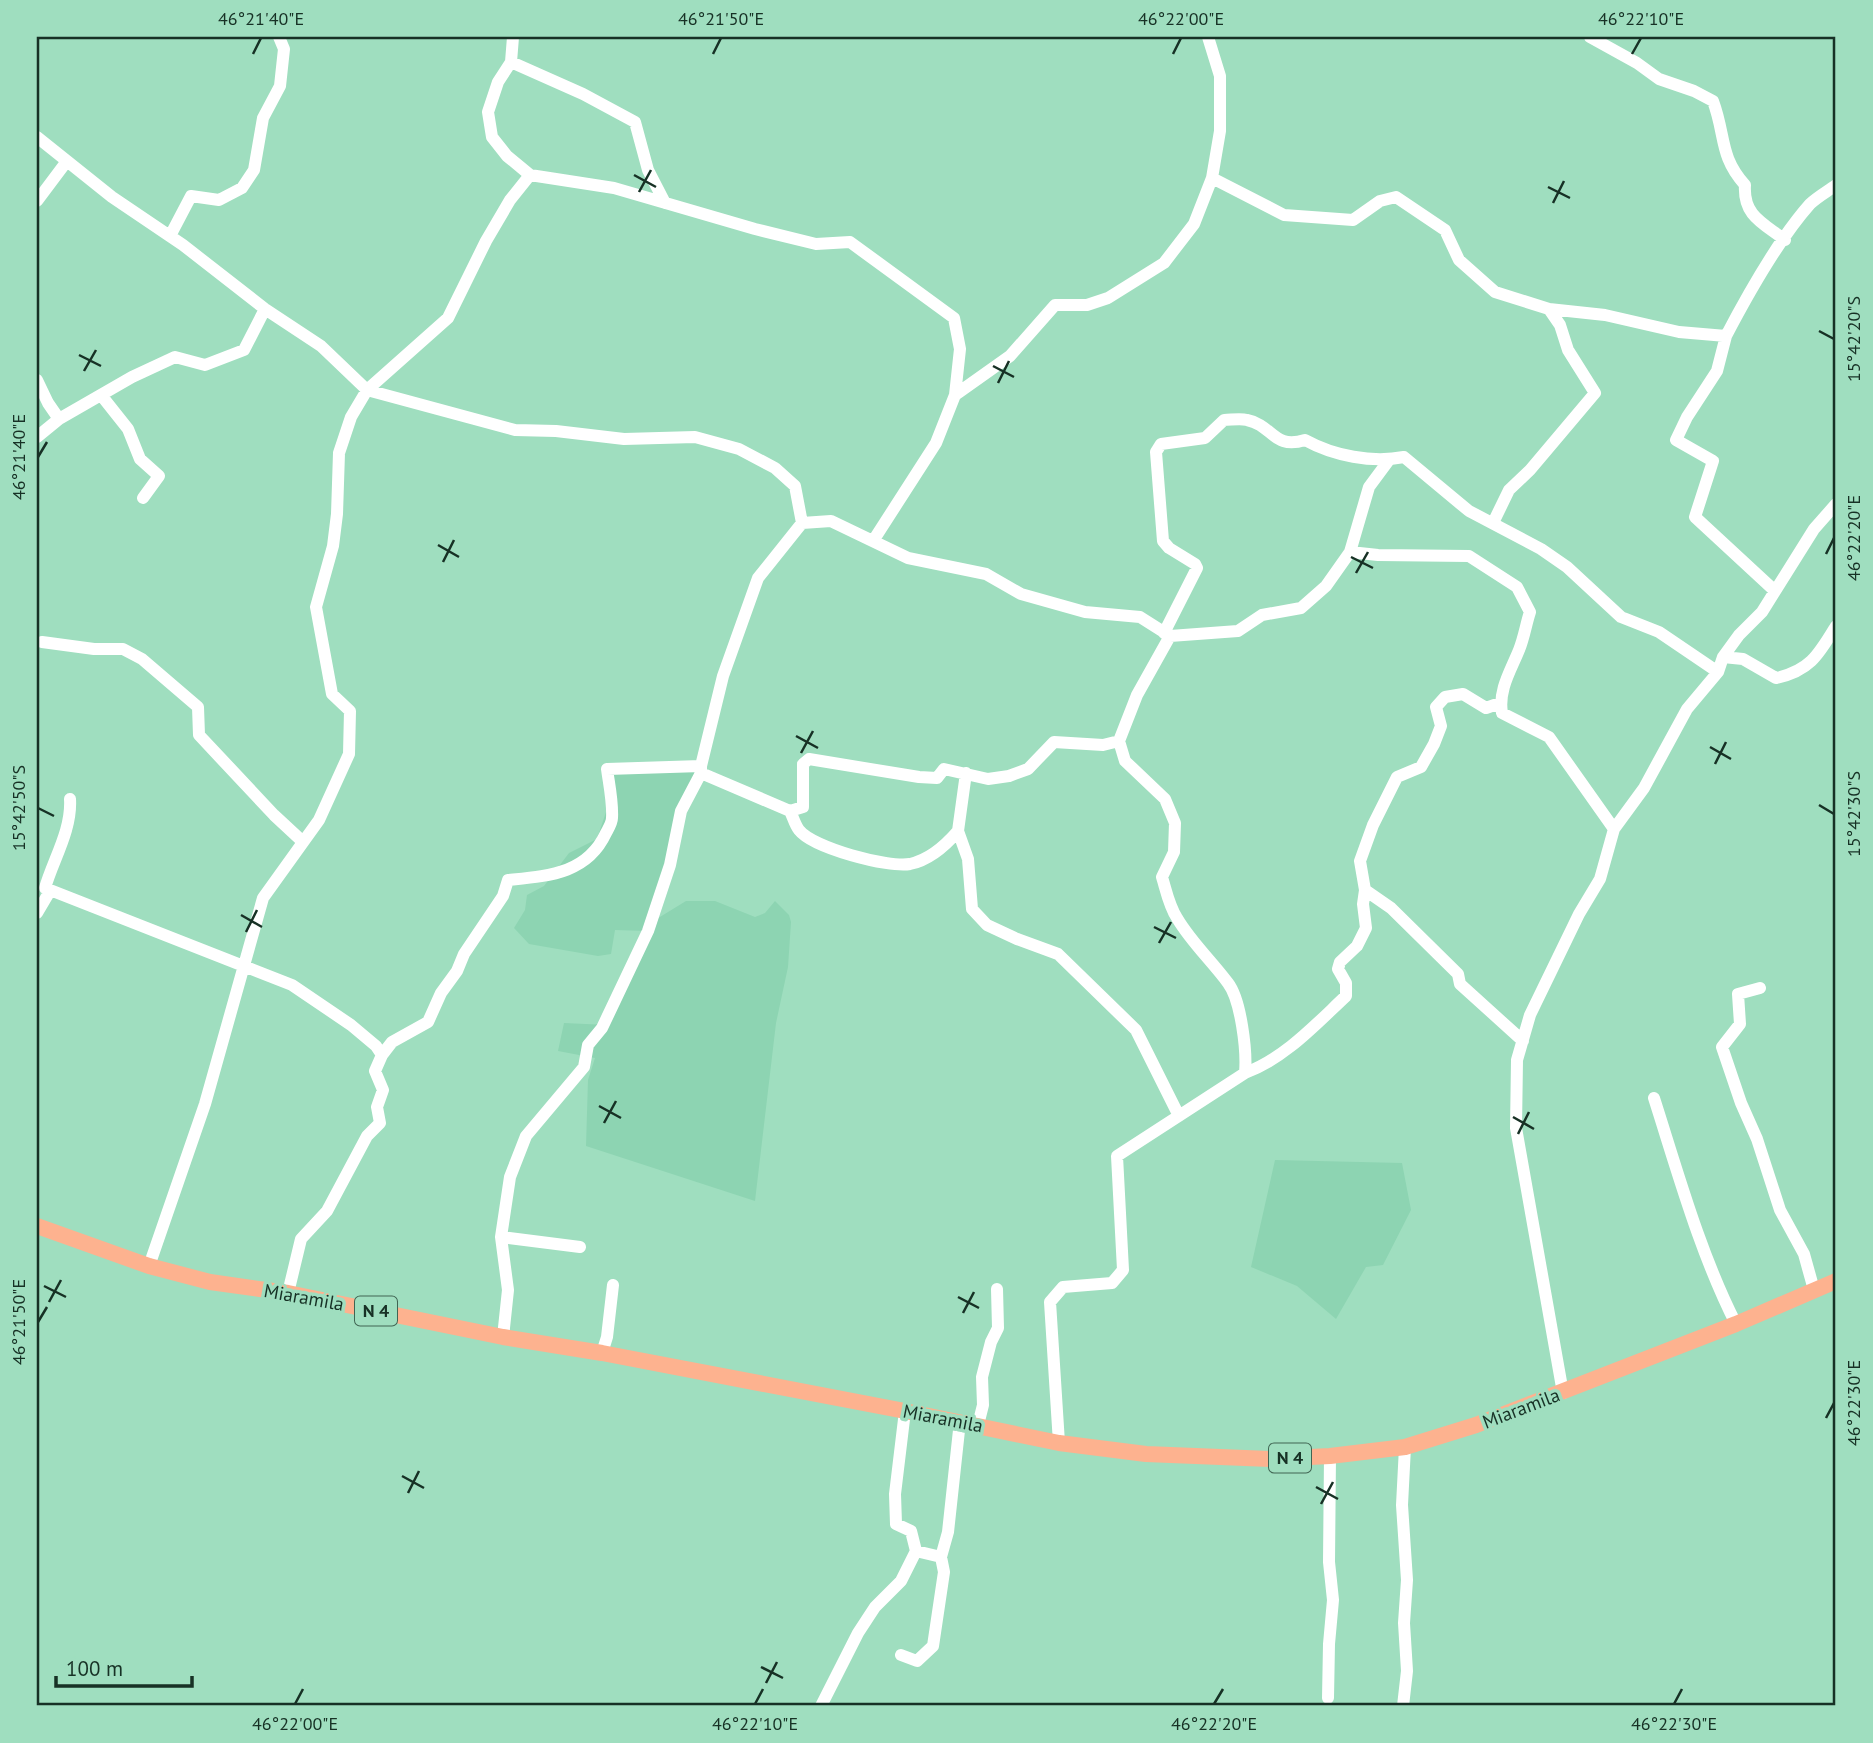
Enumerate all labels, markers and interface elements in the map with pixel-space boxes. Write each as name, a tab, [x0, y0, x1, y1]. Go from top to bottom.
text: 46°21'40"E	[218, 7, 304, 30]
text: 46°21'50"E	[678, 7, 764, 30]
text: 46°22'00"E	[1138, 7, 1224, 30]
text: 46°22'10"E	[1598, 7, 1684, 30]
text: 15°42'20"S	[1842, 296, 1865, 382]
text: 46°21'40"E	[7, 414, 30, 500]
text: 46°22'20"E	[1842, 495, 1865, 581]
text: 15°42'50"S	[7, 765, 30, 851]
text: 15°42'30"S	[1842, 771, 1865, 857]
street label: Miaramila	[262, 1278, 346, 1316]
text: 46°21'50"E	[7, 1279, 30, 1365]
road number: N 4	[355, 1296, 397, 1326]
text: 46°22'30"E	[1842, 1360, 1865, 1446]
street label: Miaramila	[1479, 1382, 1563, 1434]
street label: Miaramila	[901, 1399, 985, 1437]
road number: N 4	[1269, 1443, 1311, 1472]
scale bar	[56, 1645, 192, 1689]
text: 100 m	[66, 1655, 123, 1682]
text: 46°22'00"E	[252, 1712, 338, 1735]
text: 46°22'10"E	[712, 1712, 798, 1735]
text: 46°22'20"E	[1171, 1712, 1257, 1735]
text: 46°22'30"E	[1631, 1712, 1717, 1735]

